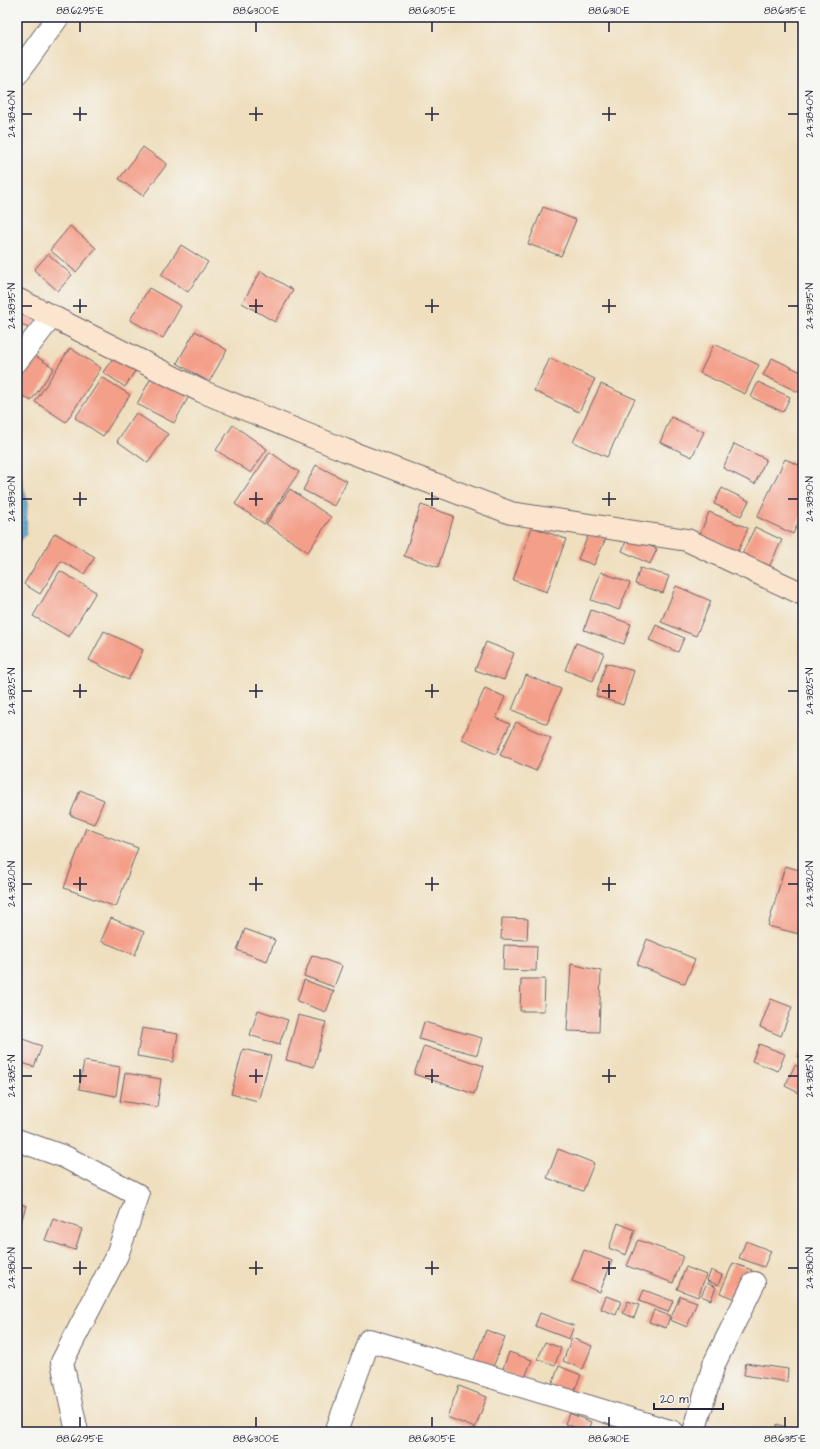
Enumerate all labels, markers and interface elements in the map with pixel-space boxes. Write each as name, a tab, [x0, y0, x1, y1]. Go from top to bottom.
text: 88.6295°E	[56, 4, 104, 18]
text: 88.6300°E	[233, 4, 279, 18]
text: 88.6305°E	[408, 4, 456, 18]
text: 88.6310°E	[588, 4, 630, 18]
text: 88.6315°E	[764, 4, 806, 18]
text: 24.3840°N	[5, 90, 19, 138]
text: 24.3840°N	[803, 90, 817, 138]
text: 24.3835°N	[5, 283, 19, 329]
text: 24.3835°N	[803, 283, 817, 329]
text: 24.3830°N	[5, 476, 19, 522]
text: 24.3830°N	[803, 476, 817, 522]
text: 24.3825°N	[5, 668, 19, 714]
text: 24.3825°N	[803, 668, 817, 714]
text: 24.3820°N	[5, 861, 19, 907]
text: 24.3820°N	[803, 861, 817, 907]
text: 24.3815°N	[5, 1055, 19, 1097]
text: 24.3815°N	[803, 1055, 817, 1097]
text: 24.3810°N	[5, 1247, 19, 1289]
text: 24.3810°N	[803, 1247, 817, 1289]
scale bar	[654, 1385, 723, 1411]
text: 20 m	[660, 1391, 689, 1408]
text: 88.6295°E	[56, 1432, 104, 1446]
text: 88.6300°E	[233, 1432, 279, 1446]
text: 88.6305°E	[408, 1432, 456, 1446]
text: 88.6310°E	[588, 1432, 630, 1446]
text: 88.6315°E	[764, 1432, 806, 1446]

